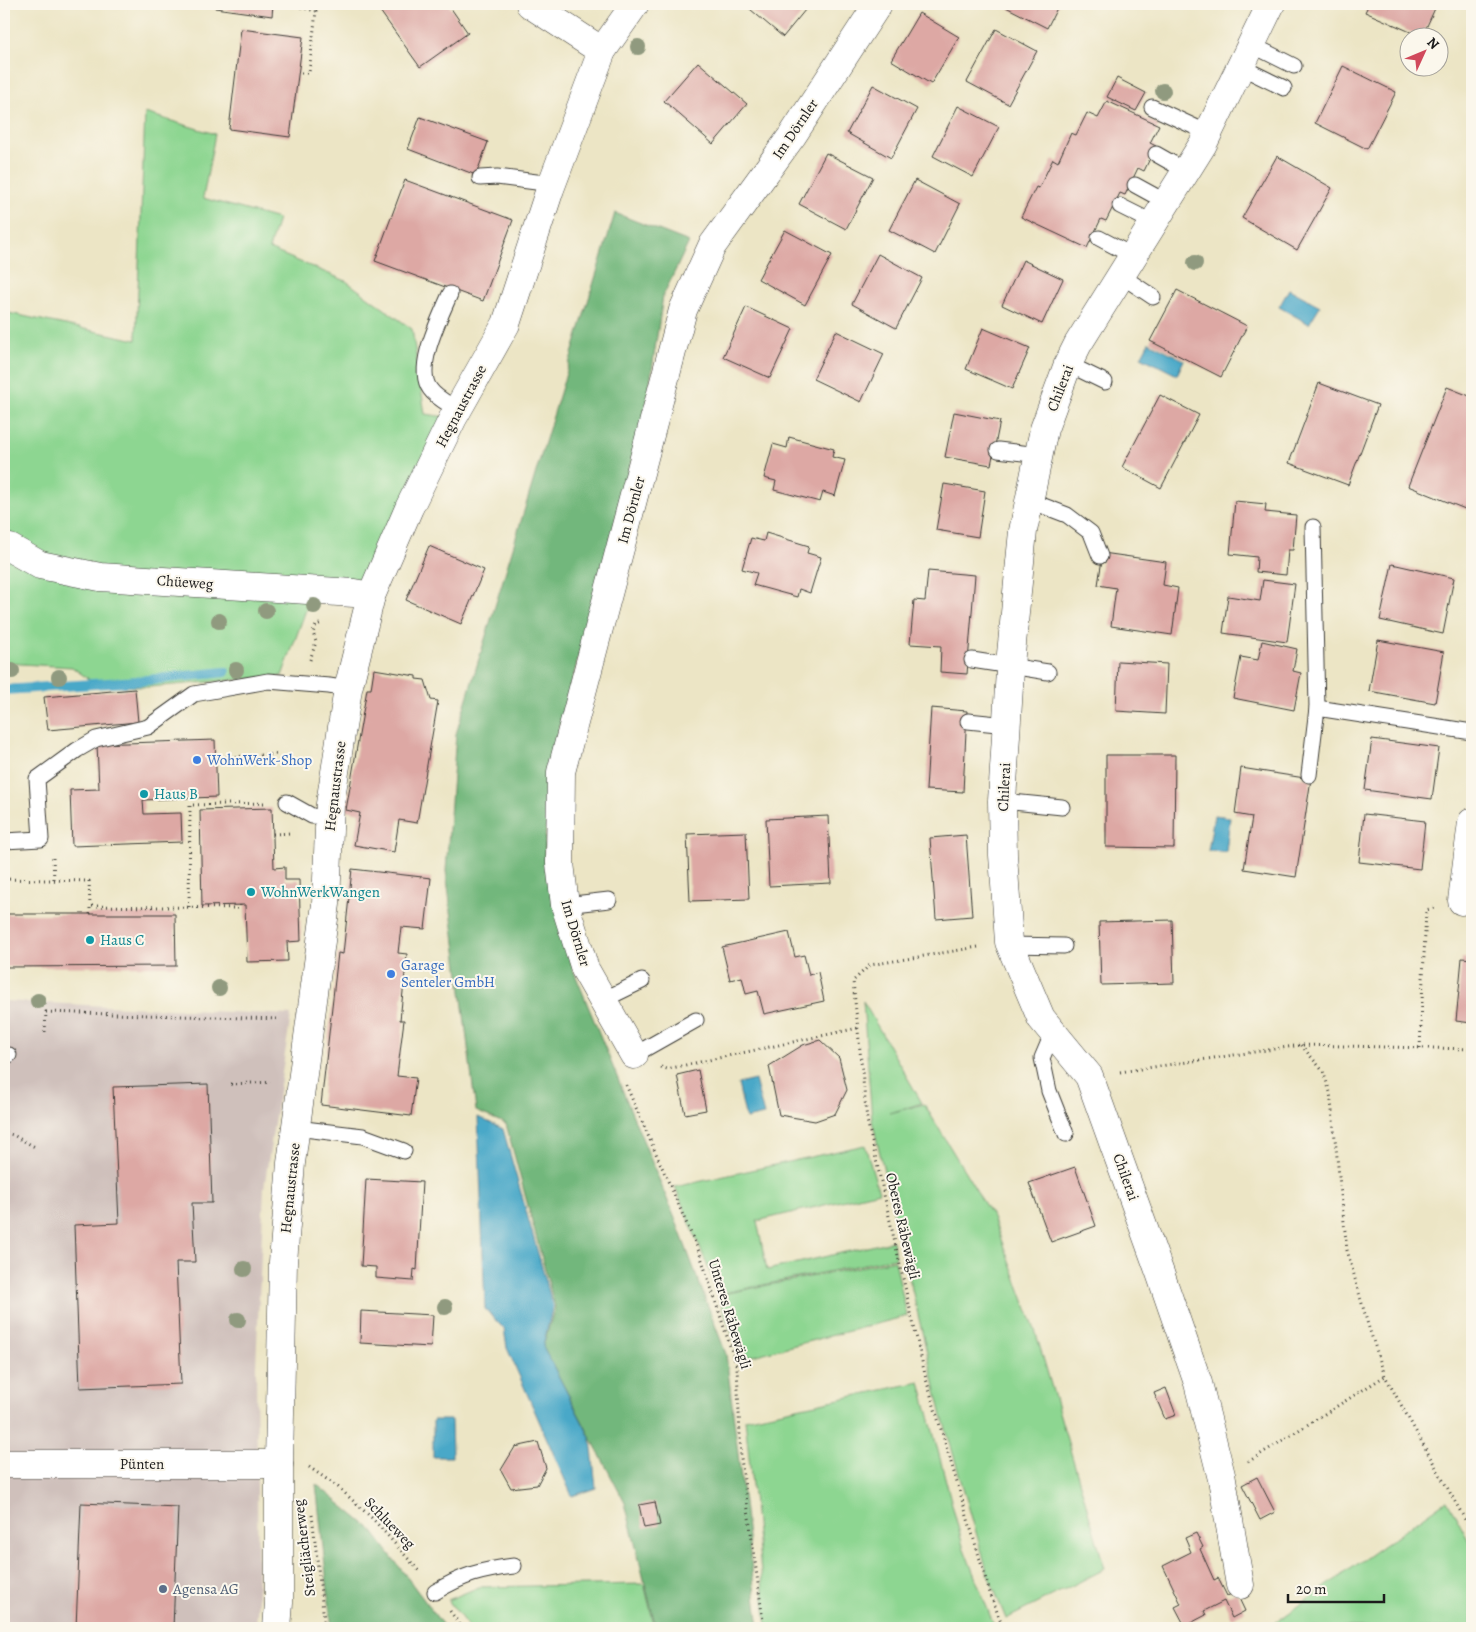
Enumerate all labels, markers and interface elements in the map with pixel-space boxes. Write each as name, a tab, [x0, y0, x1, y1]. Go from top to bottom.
north arrow	[1398, 28, 1448, 78]
text: N	[1423, 33, 1443, 54]
street label: Im Dörnler	[767, 95, 823, 163]
street label: Hegnaustrasse	[431, 361, 491, 451]
street label: Chilerai	[1042, 362, 1078, 414]
street label: Im Dörnler	[612, 474, 650, 546]
street label: Chüeweg	[156, 570, 214, 594]
street label: Hegnaustrasse	[320, 739, 350, 832]
place label: WohnWerk-Shop	[206, 750, 312, 770]
marker: WohnWerk-Shop	[191, 754, 203, 766]
street label: Chilerai	[993, 762, 1015, 812]
place label: Haus B	[154, 784, 198, 804]
marker: Haus B	[138, 788, 150, 800]
place label: WohnWerkWangen	[260, 882, 380, 902]
marker: WohnWerkWangen	[245, 886, 257, 898]
street label: Im Dörnler	[556, 897, 596, 969]
place label: Haus C	[100, 930, 145, 950]
marker: Haus C	[84, 934, 96, 946]
place label: Garage Senteler GmbH	[401, 955, 495, 992]
marker: Garage Senteler GmbH	[385, 968, 397, 980]
street label: Hegnaustrasse	[275, 1142, 305, 1234]
street label: Chilerai	[1108, 1151, 1144, 1203]
street label: Oberes Räbewägli	[881, 1171, 925, 1281]
street label: Unteres Räbewägli	[704, 1257, 756, 1371]
street label: Pünten	[120, 1454, 164, 1474]
street label: Schlueweg	[360, 1493, 420, 1554]
street label: Steigliächerweg	[288, 1498, 320, 1598]
scale bar	[1288, 1572, 1385, 1604]
place label: Agensa AG	[172, 1579, 239, 1599]
text: 20 m	[1296, 1579, 1327, 1599]
marker: Agensa AG	[157, 1583, 169, 1595]

